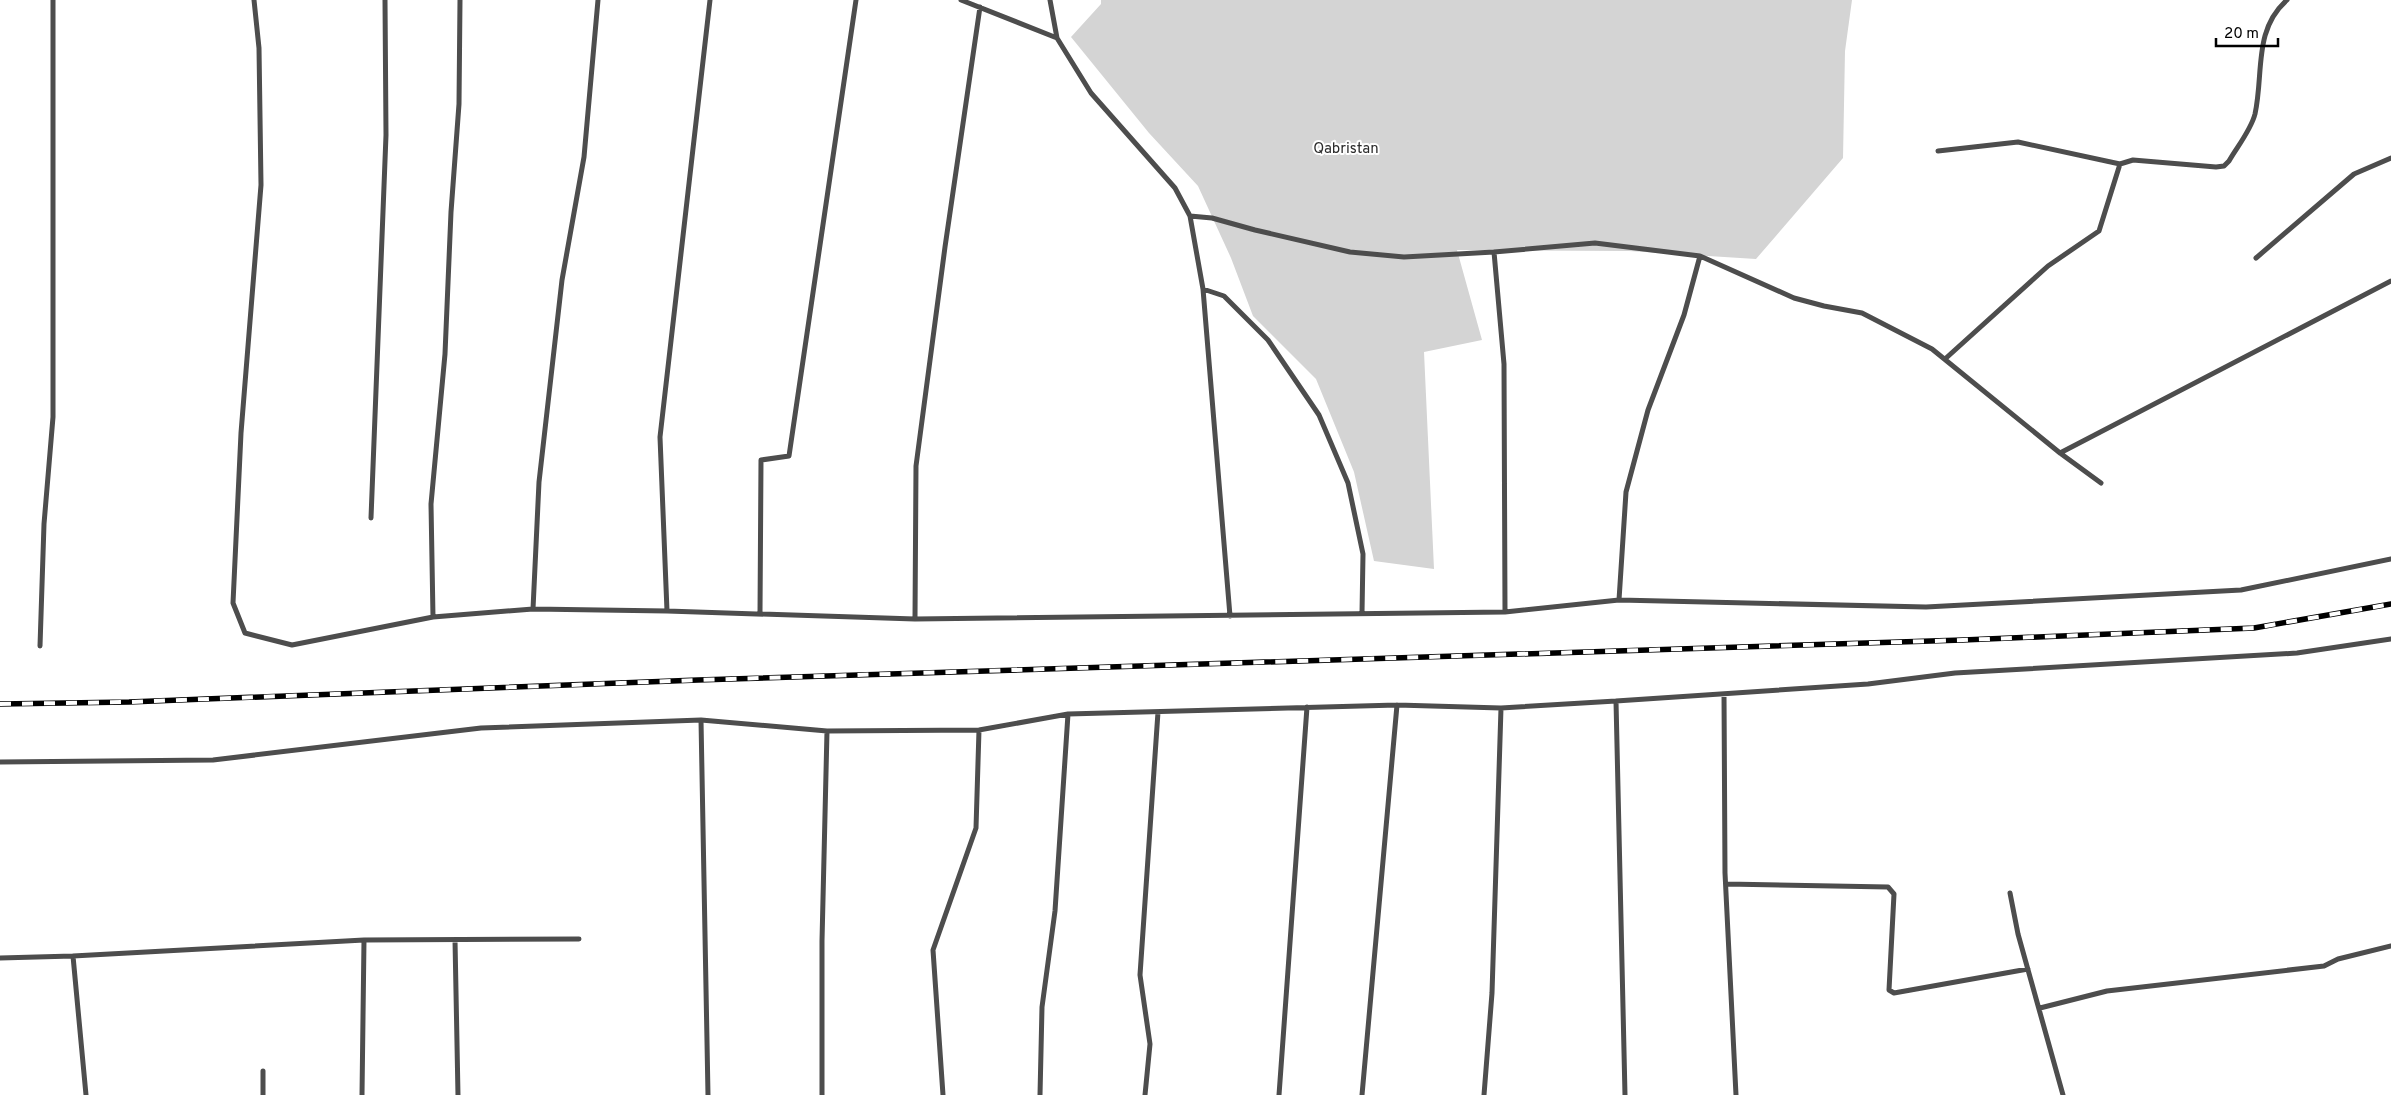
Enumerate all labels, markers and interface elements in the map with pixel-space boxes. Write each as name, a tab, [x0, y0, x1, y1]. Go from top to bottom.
scale bar	[2216, 15, 2278, 47]
text: 20 m	[2224, 25, 2259, 44]
park label: Qabristan	[1313, 140, 1379, 159]

